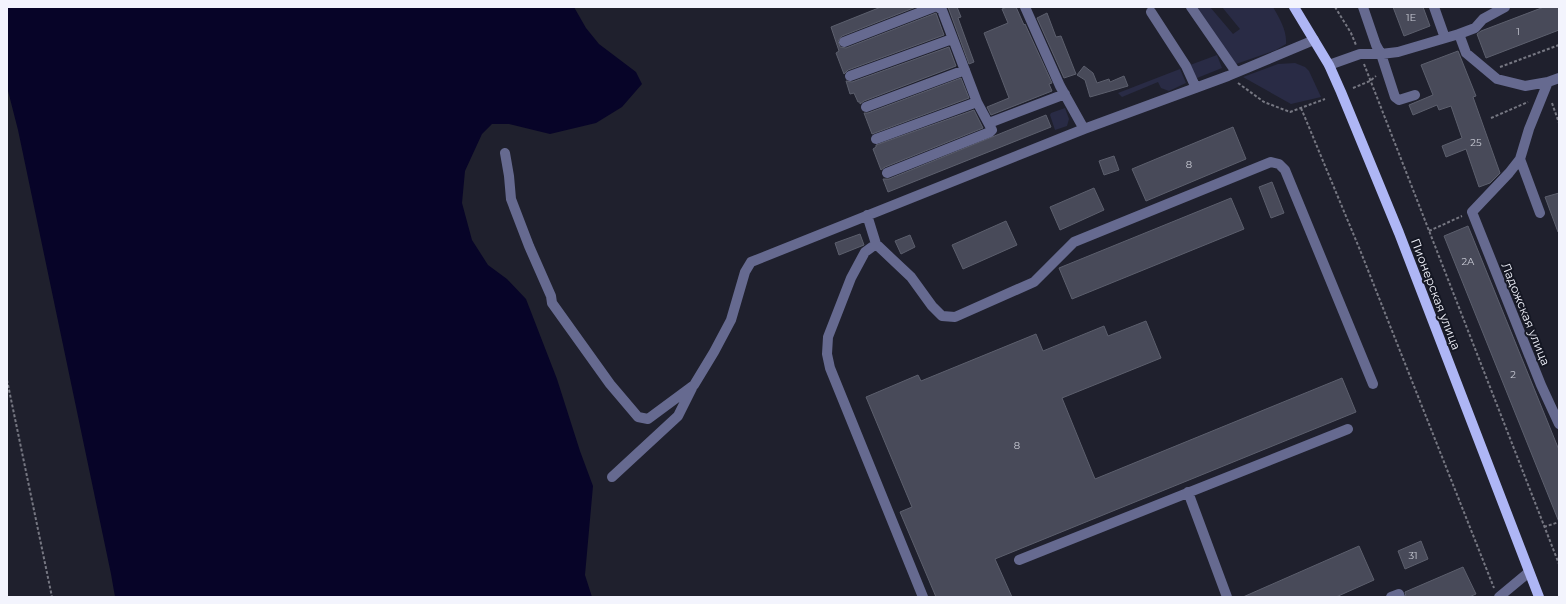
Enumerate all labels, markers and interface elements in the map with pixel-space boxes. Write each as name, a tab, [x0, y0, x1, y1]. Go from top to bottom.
house number: 1Е	[1406, 11, 1417, 24]
house number: 1	[1516, 25, 1520, 38]
house number: 25	[1470, 136, 1482, 149]
house number: 8	[1186, 158, 1192, 171]
street label: Пионерская улица	[1408, 236, 1464, 352]
house number: 2А	[1461, 255, 1475, 268]
street label: Ладожская улица	[1498, 260, 1554, 368]
house number: 2	[1510, 368, 1516, 381]
house number: 8	[1014, 439, 1020, 452]
house number: 31	[1408, 549, 1418, 562]

